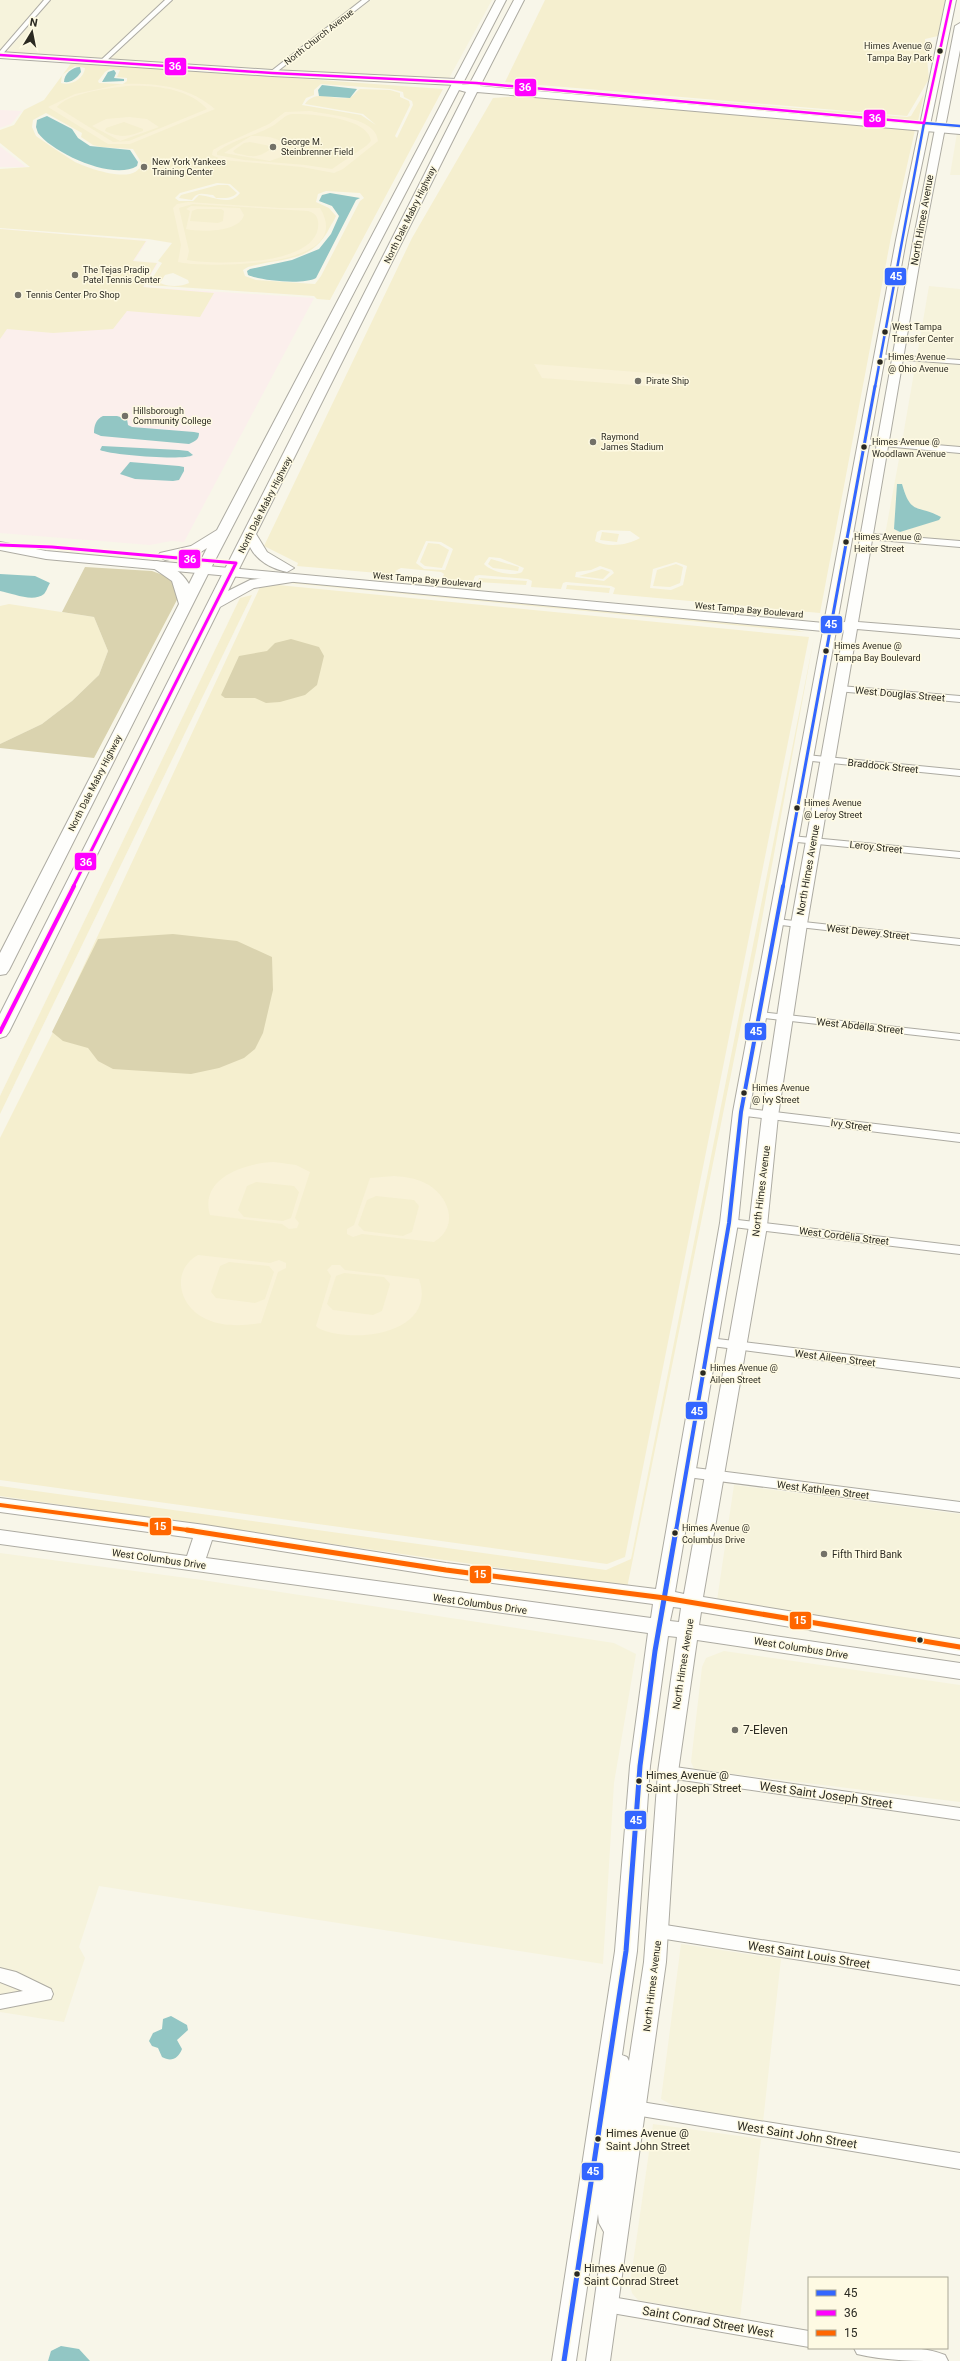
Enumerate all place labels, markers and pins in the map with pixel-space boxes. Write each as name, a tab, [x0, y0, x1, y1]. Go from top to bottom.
place label: Himes Avenue @ Tampa Bay Park	[864, 41, 932, 63]
marker: Himes Avenue @ Tampa Bay Park	[935, 46, 945, 56]
place label: George M. Steinbrenner Field	[281, 137, 353, 157]
marker: George M. Steinbrenner Field	[268, 142, 278, 152]
place label: New York Yankees Training Center	[152, 157, 226, 177]
marker: New York Yankees Training Center	[139, 162, 149, 172]
place label: The Tejas Pradip Patel Tennis Center	[83, 265, 161, 285]
marker: The Tejas Pradip Patel Tennis Center	[70, 270, 80, 280]
marker: Tennis Center Pro Shop	[13, 290, 23, 300]
place label: Tennis Center Pro Shop	[26, 290, 120, 300]
place label: West Tampa Transfer Center	[892, 322, 954, 344]
marker: West Tampa Transfer Center	[880, 327, 890, 337]
place label: Himes Avenue @ Ohio Avenue	[888, 352, 949, 374]
marker: Himes Avenue @ Ohio Avenue	[875, 357, 885, 367]
marker: Pirate Ship	[633, 376, 643, 386]
place label: Pirate Ship	[646, 376, 689, 386]
place label: Hillsborough Community College	[133, 406, 212, 426]
marker: Hillsborough Community College	[120, 411, 130, 421]
place label: Raymond James Stadium	[601, 432, 664, 452]
marker: Raymond James Stadium	[588, 437, 598, 447]
place label: Himes Avenue @ Woodlawn Avenue	[872, 437, 946, 459]
marker: Himes Avenue @ Woodlawn Avenue	[859, 442, 869, 452]
place label: Himes Avenue @ Heiter Street	[854, 532, 922, 554]
marker: Himes Avenue @ Heiter Street	[841, 537, 851, 547]
place label: Himes Avenue @ Tampa Bay Boulevard	[834, 641, 921, 663]
marker: Himes Avenue @ Tampa Bay Boulevard	[821, 646, 831, 656]
place label: Himes Avenue @ Leroy Street	[804, 798, 862, 820]
marker: Himes Avenue @ Leroy Street	[792, 803, 802, 813]
place label: Himes Avenue @ Ivy Street	[752, 1083, 810, 1105]
marker: Himes Avenue @ Ivy Street	[739, 1088, 749, 1098]
place label: Himes Avenue @ Aileen Street	[710, 1363, 778, 1385]
marker: Himes Avenue @ Aileen Street	[698, 1368, 708, 1378]
place label: Himes Avenue @ Columbus Drive	[682, 1523, 750, 1545]
marker: Himes Avenue @ Columbus Drive	[670, 1528, 680, 1538]
marker: Fifth Third Bank	[819, 1549, 829, 1559]
place label: Fifth Third Bank	[832, 1549, 903, 1560]
unlabelled marker	[915, 1635, 925, 1645]
place label: 7-Eleven	[743, 1723, 788, 1737]
marker: 7-Eleven	[730, 1725, 740, 1735]
place label: Himes Avenue @ Saint Joseph Street	[646, 1769, 742, 1795]
marker: Himes Avenue @ Saint Joseph Street	[634, 1776, 644, 1786]
place label: Himes Avenue @ Saint John Street	[606, 2127, 690, 2153]
marker: Himes Avenue @ Saint John Street	[593, 2134, 603, 2144]
place label: Himes Avenue @ Saint Conrad Street	[584, 2262, 679, 2288]
marker: Himes Avenue @ Saint Conrad Street	[572, 2269, 582, 2279]

